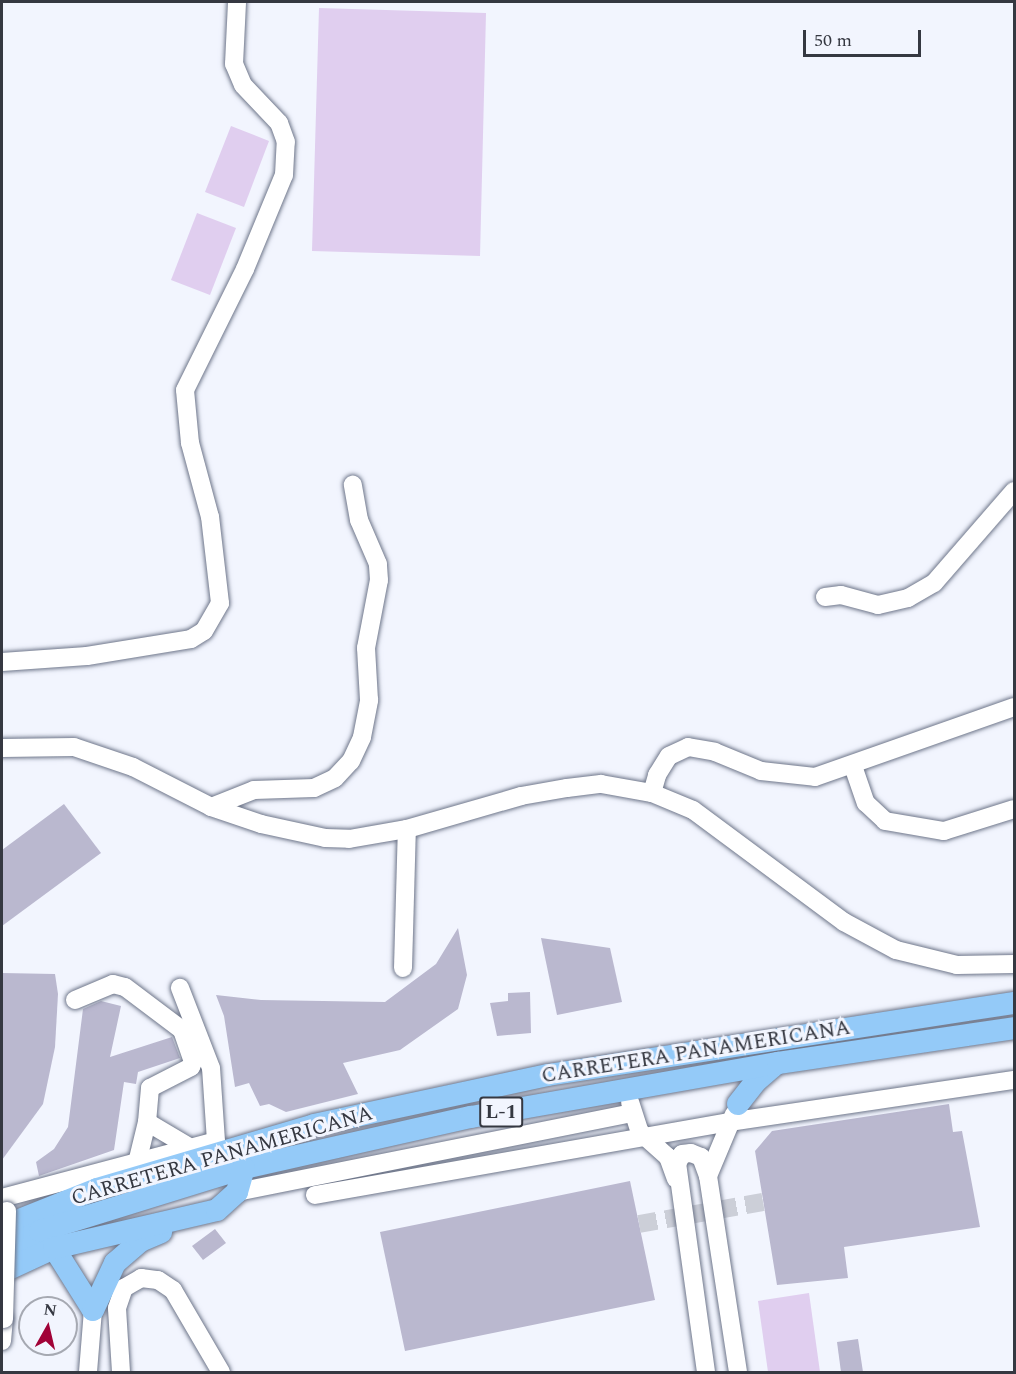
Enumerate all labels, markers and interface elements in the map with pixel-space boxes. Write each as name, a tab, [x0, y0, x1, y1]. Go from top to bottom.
scale bar	[806, 18, 924, 56]
text: 50 m	[814, 27, 852, 54]
street label: CARRETERA PANAMERICANA	[540, 1015, 852, 1089]
road number: L-1	[478, 1095, 524, 1129]
street label: CARRETERA PANAMERICANA	[68, 1101, 376, 1211]
north arrow	[18, 1296, 78, 1356]
text: N	[42, 1297, 58, 1323]

